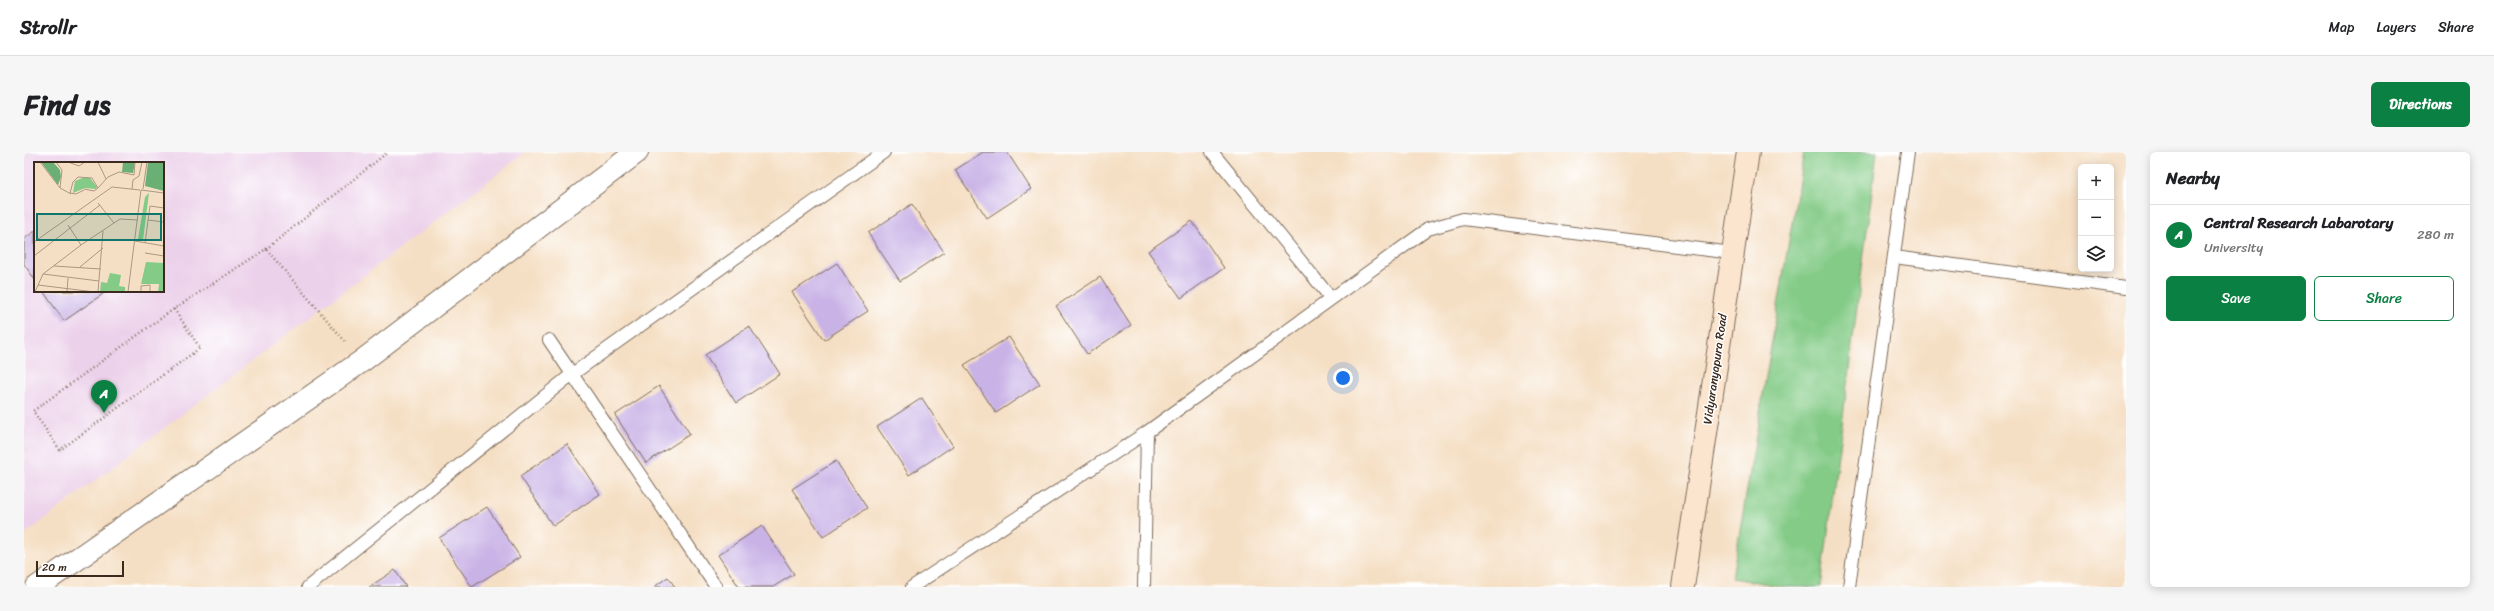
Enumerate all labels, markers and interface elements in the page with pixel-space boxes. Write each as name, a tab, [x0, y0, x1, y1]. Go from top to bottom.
text: Strollr	[20, 11, 76, 44]
text: Map	[2329, 15, 2354, 40]
text: Layers	[2376, 15, 2416, 40]
text: Share	[2438, 15, 2474, 40]
text: Find us	[24, 80, 111, 129]
button: Directions	[2371, 82, 2470, 127]
inset map	[34, 162, 164, 292]
text: Nearby	[2166, 163, 2220, 193]
map controls	[2078, 164, 2114, 272]
button: +	[2078, 164, 2114, 200]
button: −	[2078, 200, 2114, 236]
text: Central Research Labarotary	[2204, 210, 2393, 236]
text: A	[2175, 223, 2183, 246]
text: 280 m	[2417, 223, 2454, 246]
button: layers	[2078, 236, 2114, 272]
text: University	[2204, 236, 2263, 259]
button: Save	[2166, 276, 2306, 321]
button: Share	[2314, 276, 2454, 321]
street label: Vidyaranyapura Road	[1696, 312, 1734, 426]
your location	[1333, 368, 1353, 388]
pin: A	[91, 380, 117, 413]
text: 20 m	[42, 558, 67, 577]
scale bar	[36, 559, 124, 578]

